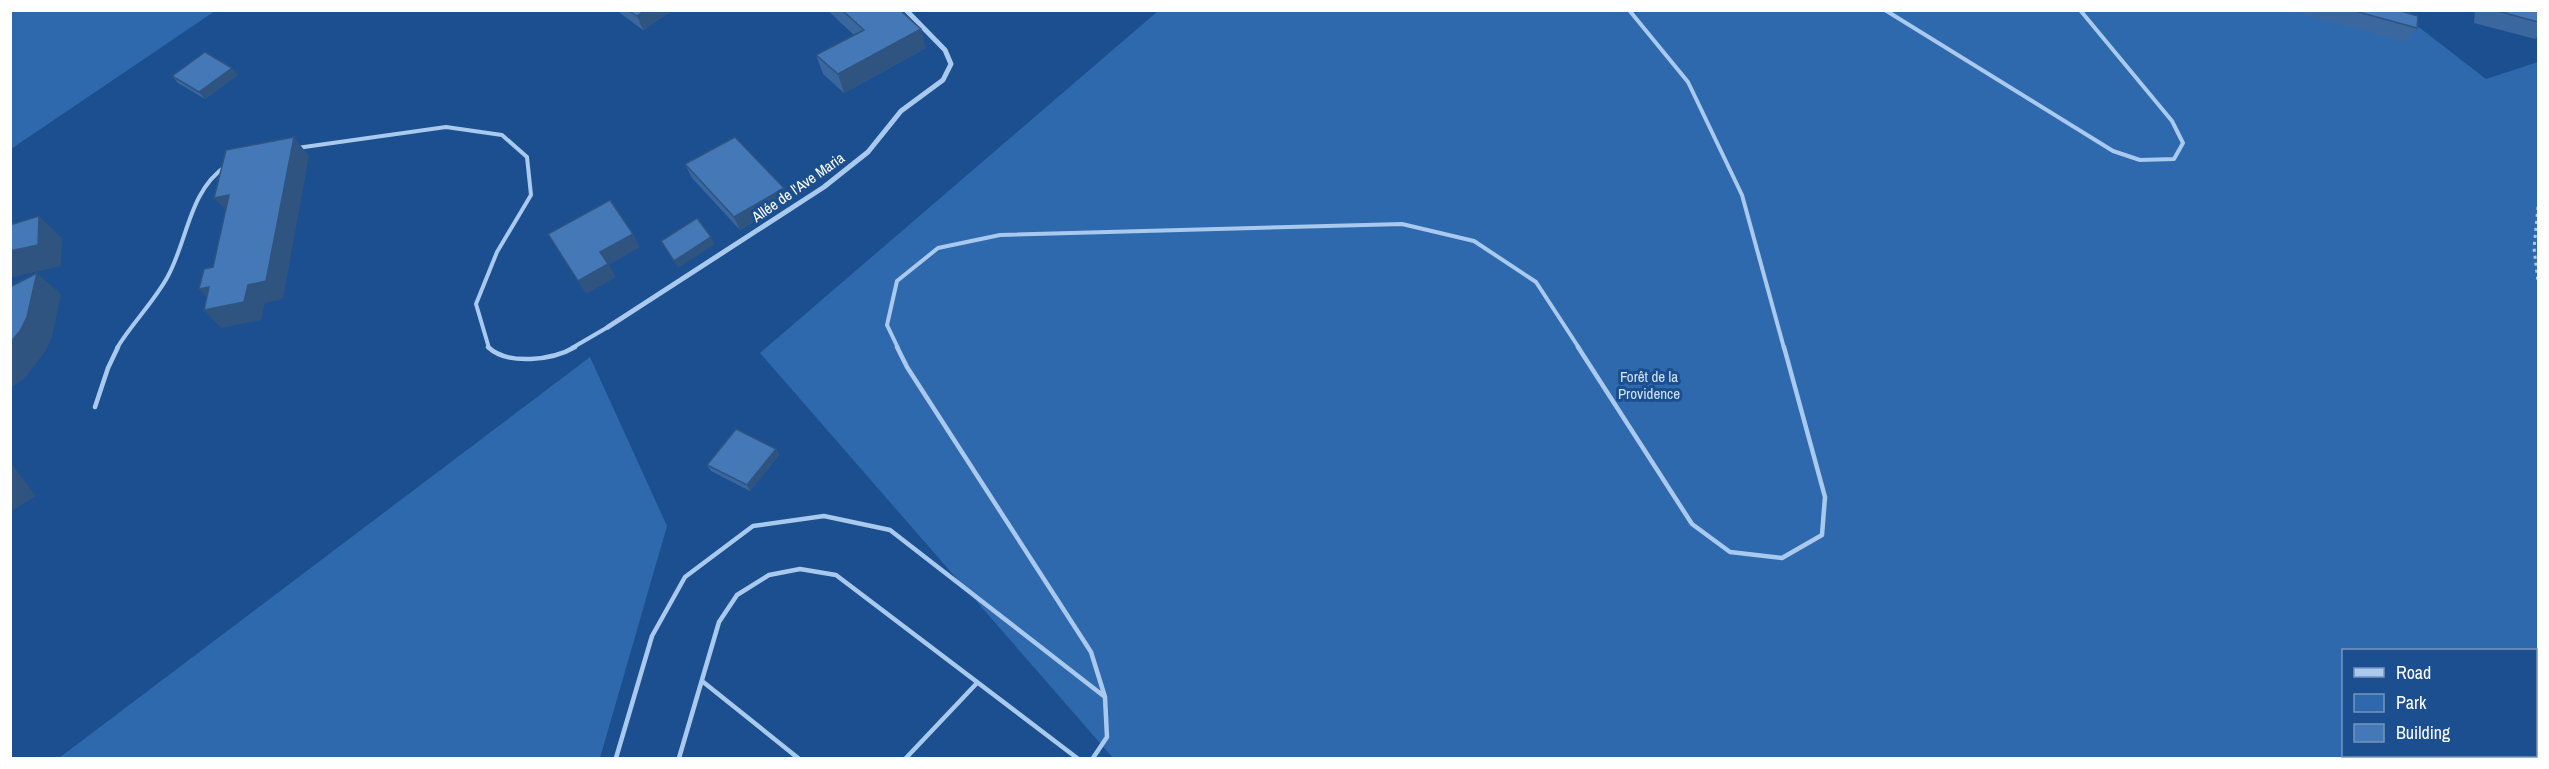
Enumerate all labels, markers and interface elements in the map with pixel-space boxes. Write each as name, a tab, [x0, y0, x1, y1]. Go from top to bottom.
street label: Allée de l'Ave Maria	[747, 147, 849, 227]
park label: Forêt de la Providence	[1618, 366, 1680, 404]
legend	[2342, 649, 2537, 757]
text: Road	[2396, 660, 2431, 685]
text: Park	[2396, 690, 2427, 715]
text: Building	[2396, 720, 2451, 745]

